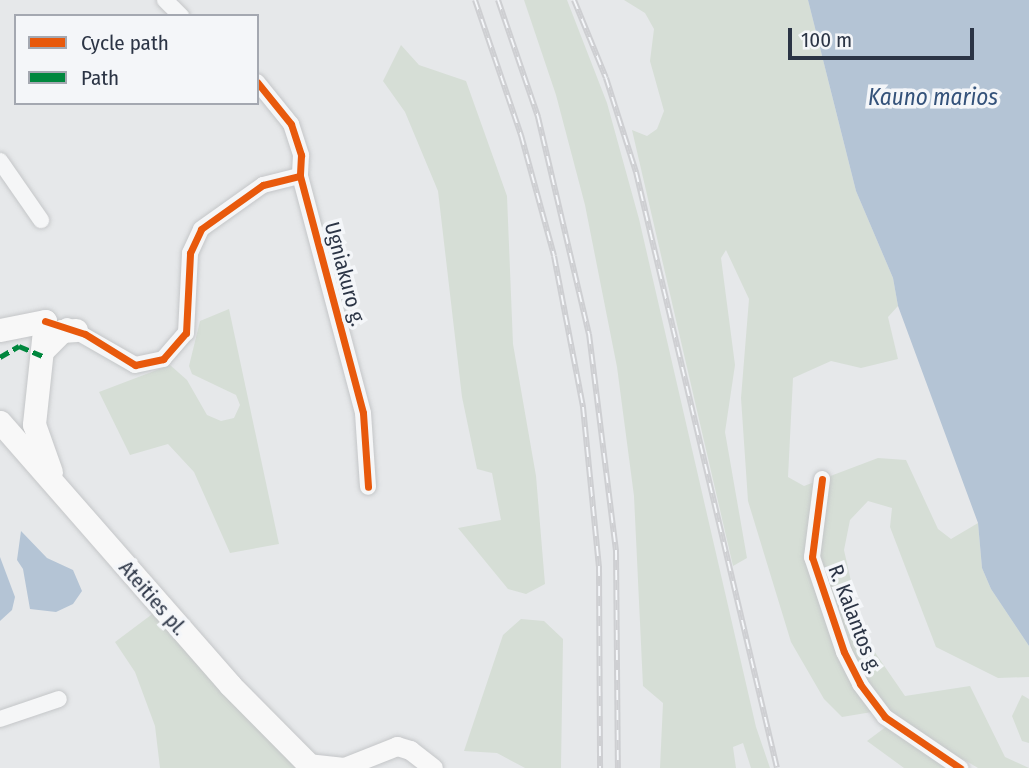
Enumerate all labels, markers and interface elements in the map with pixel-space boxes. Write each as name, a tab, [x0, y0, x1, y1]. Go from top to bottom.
legend	[14, 14, 259, 105]
scale bar	[791, 14, 976, 58]
text: 100 m	[801, 27, 852, 53]
text: Cycle path	[81, 30, 169, 56]
text: Path	[81, 65, 119, 91]
water label: Kauno marios	[868, 83, 998, 111]
street label: Ugniakuro g.	[319, 219, 371, 329]
street label: Ateities pl.	[114, 555, 192, 641]
street label: R. Kalantos g.	[823, 561, 887, 677]

